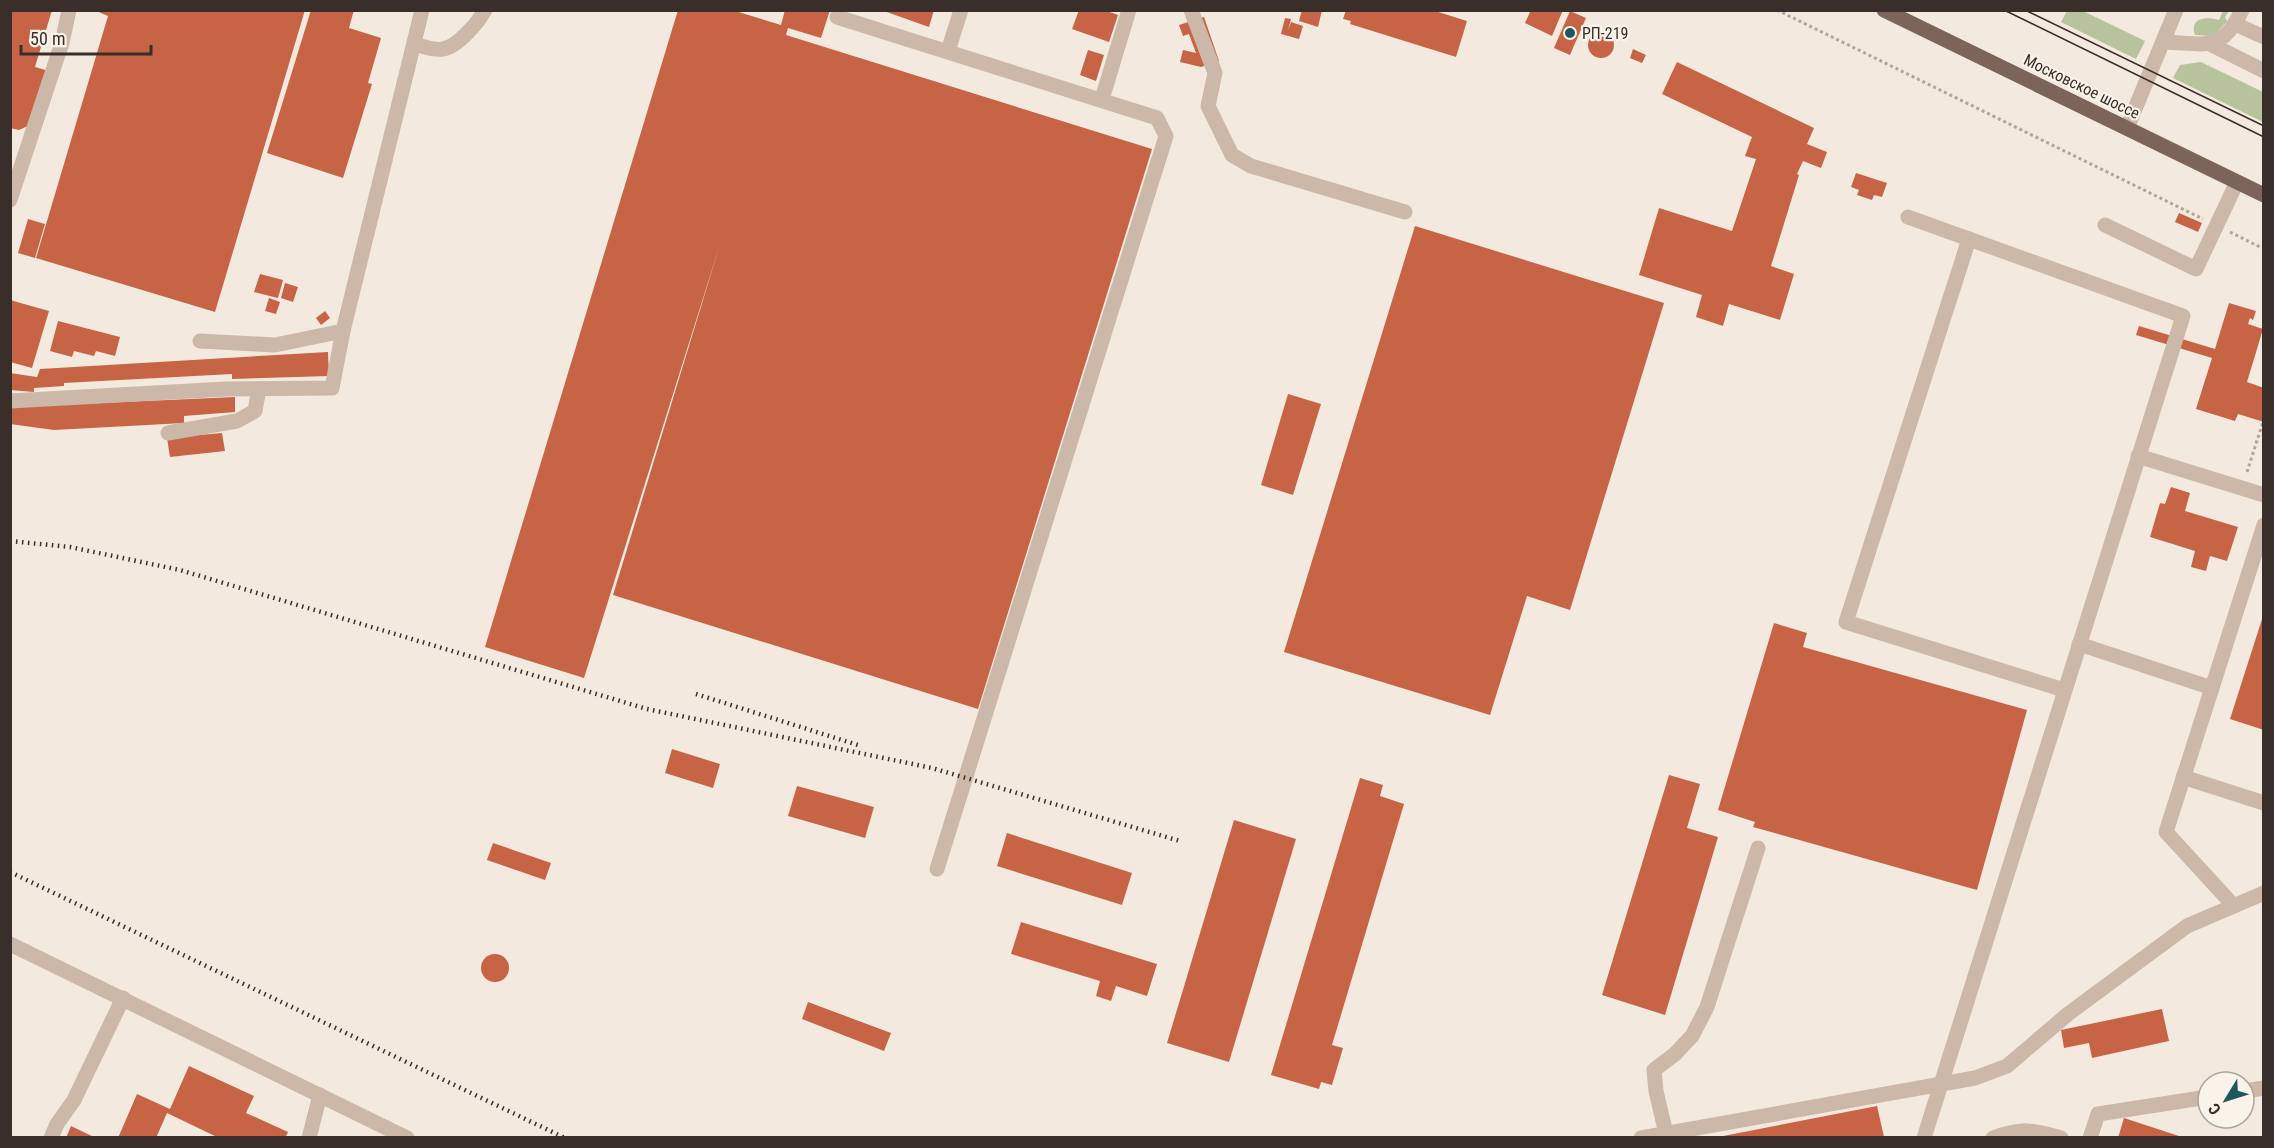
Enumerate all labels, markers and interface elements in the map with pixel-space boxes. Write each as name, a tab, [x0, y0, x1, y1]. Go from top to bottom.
scale bar	[21, 18, 152, 56]
place label: РП-219	[1582, 24, 1628, 43]
marker: РП-219	[1563, 26, 1577, 40]
text: 50 m	[30, 28, 65, 49]
street label: Московское шоссе	[2021, 50, 2143, 123]
north arrow	[2196, 1070, 2256, 1130]
text: С	[2204, 1099, 2225, 1118]

